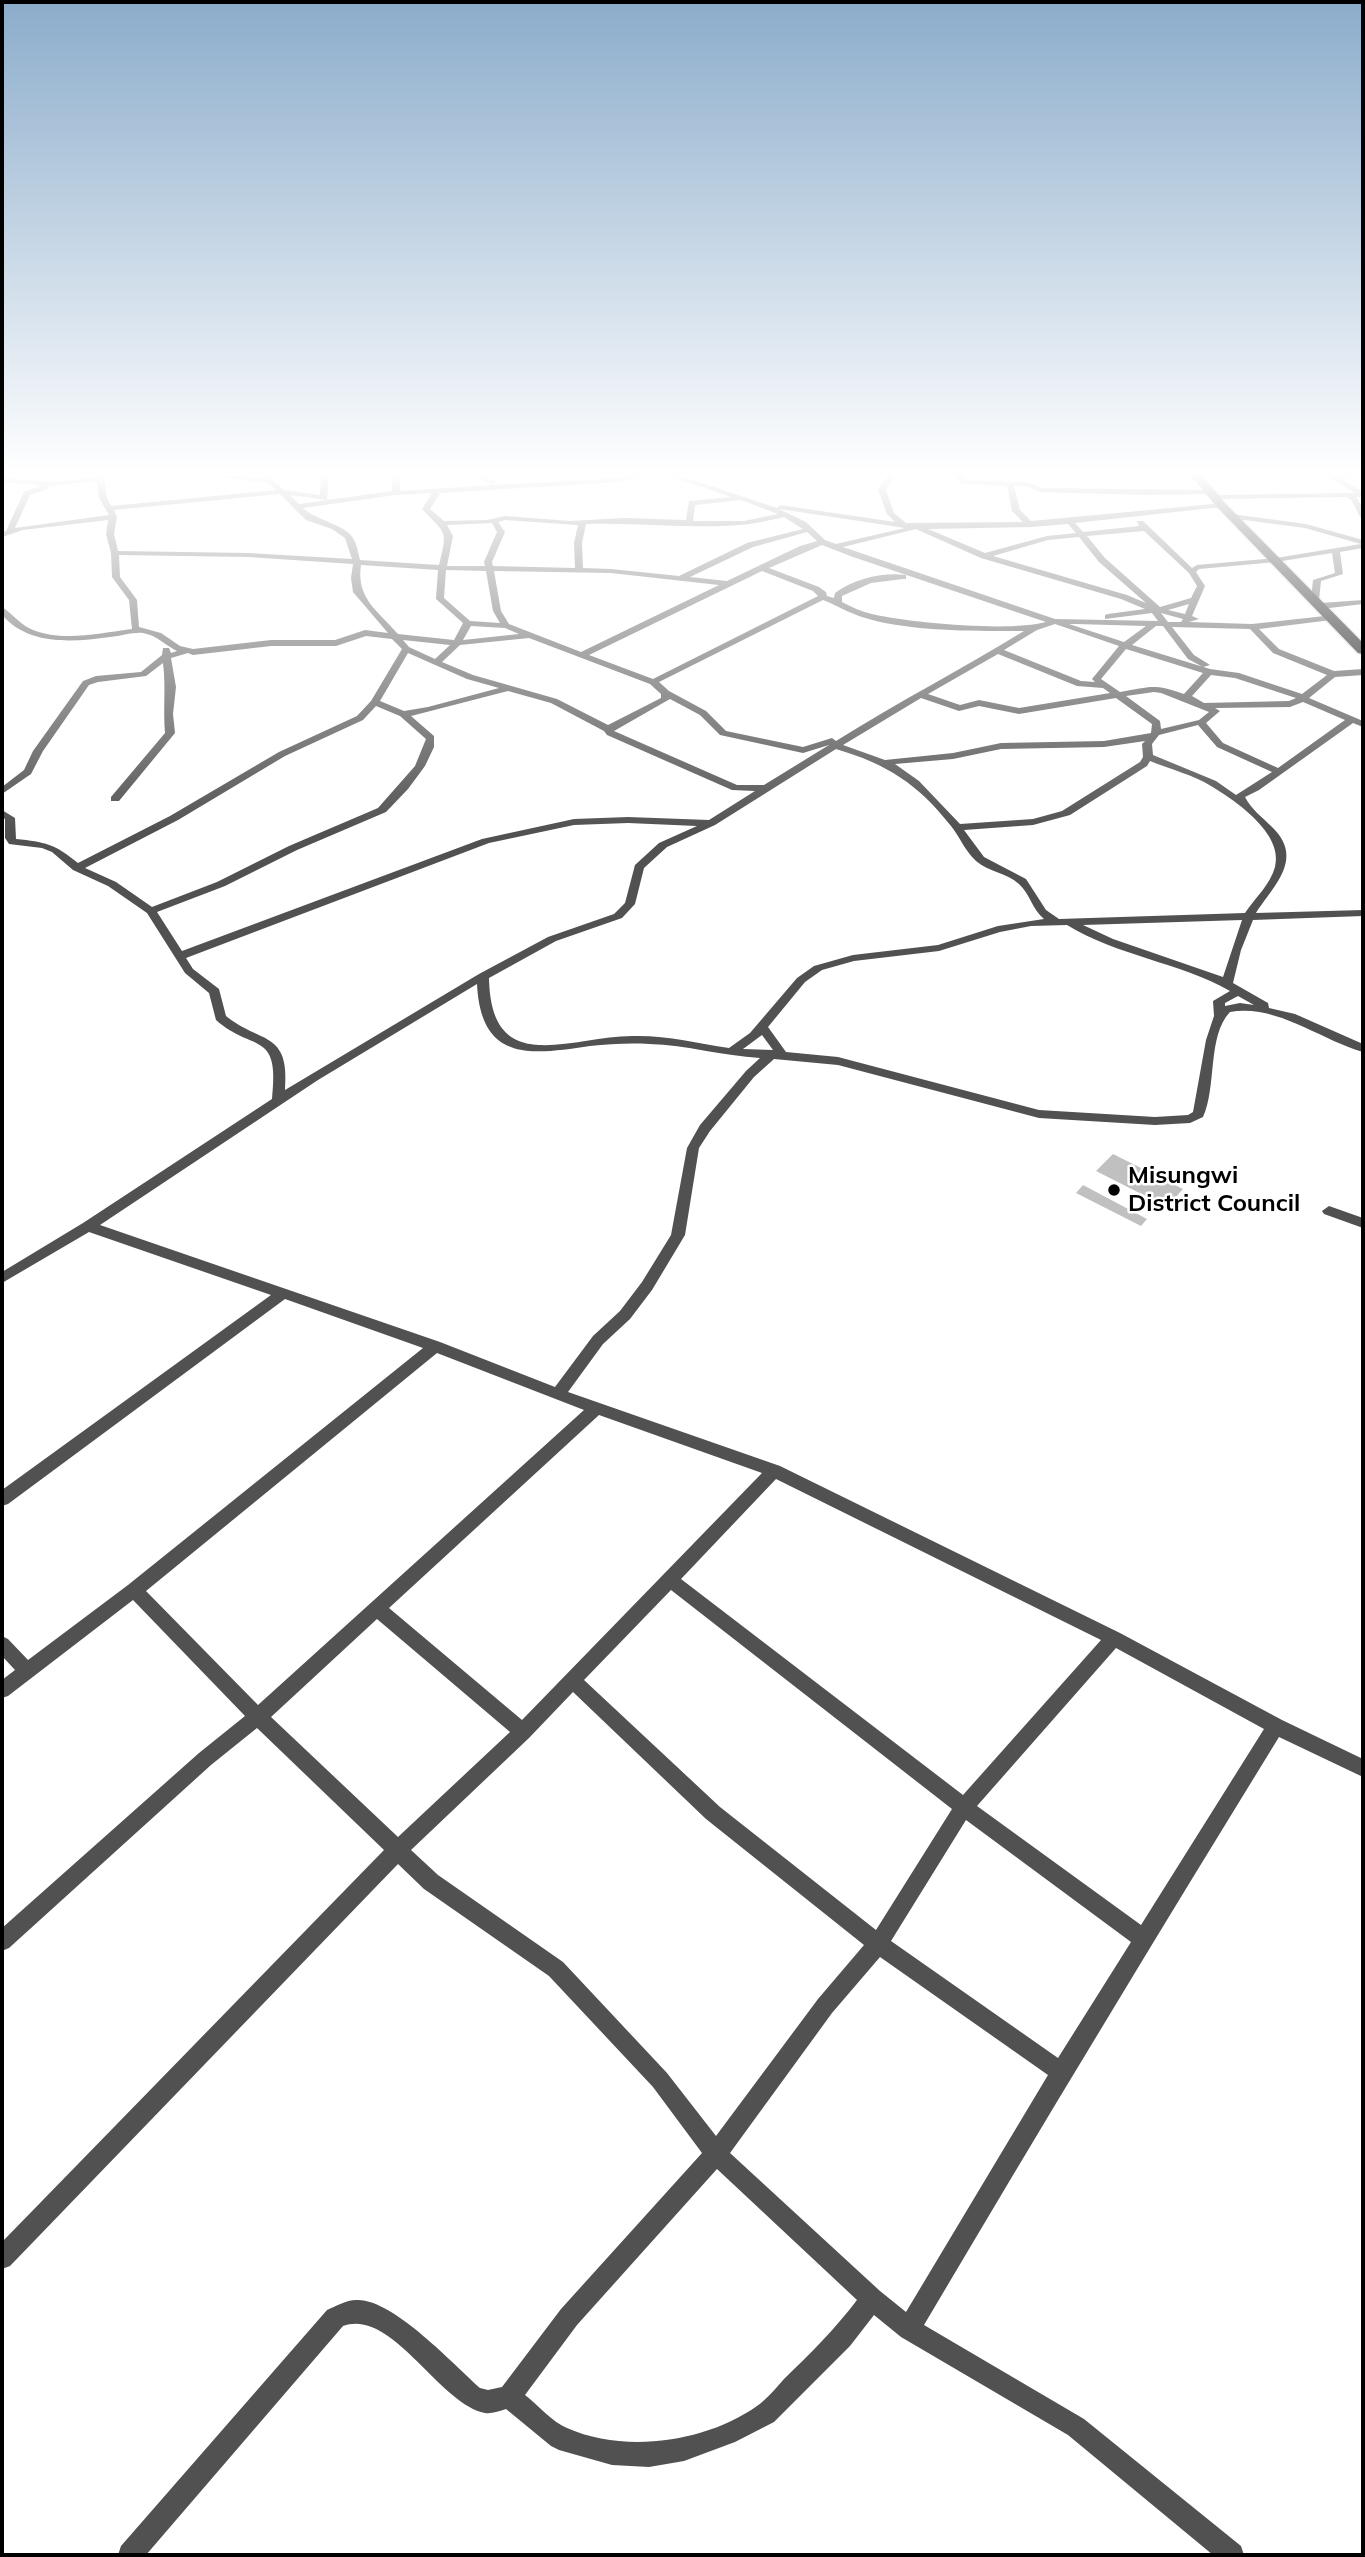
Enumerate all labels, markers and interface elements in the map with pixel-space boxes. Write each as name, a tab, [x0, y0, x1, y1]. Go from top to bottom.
place label: Misungwi District Council	[1128, 1162, 1300, 1218]
marker: Misungwi District Council	[1106, 1182, 1122, 1198]

